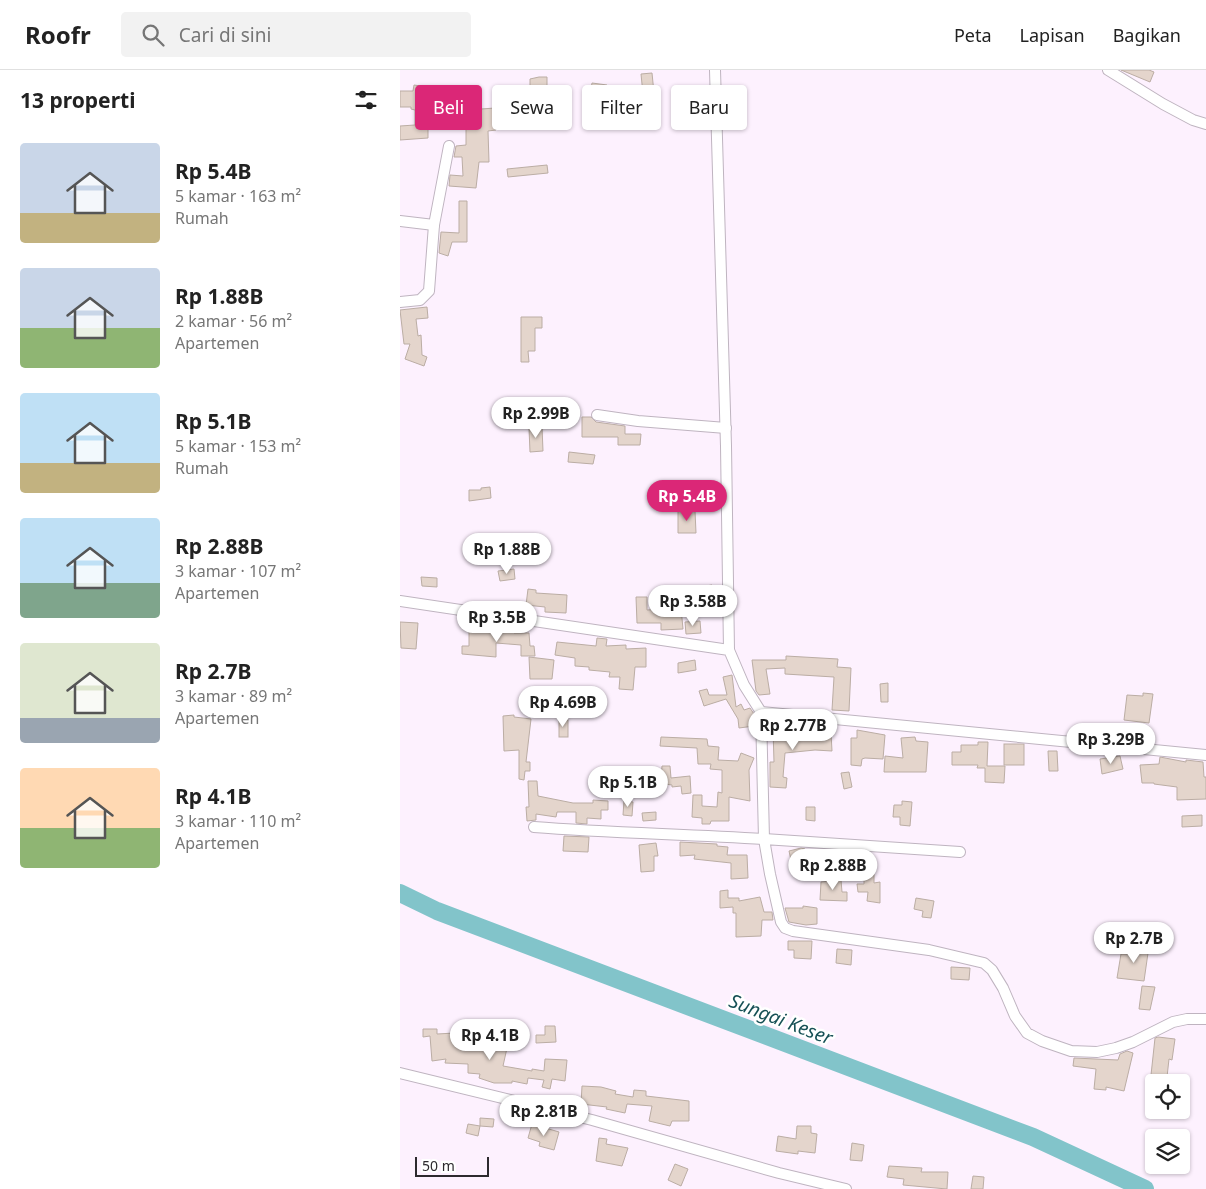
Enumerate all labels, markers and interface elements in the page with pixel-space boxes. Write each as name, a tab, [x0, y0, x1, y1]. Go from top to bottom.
search box	[121, 12, 471, 57]
text: Roofr	[25, 18, 91, 51]
icon: search	[139, 21, 167, 49]
text: Cari di sini	[179, 22, 271, 48]
text: Peta	[954, 23, 992, 47]
text: Lapisan	[1020, 23, 1085, 47]
text: Bagikan	[1113, 23, 1181, 47]
chip: Beli	[415, 85, 482, 130]
chip: Sewa	[492, 85, 572, 130]
chip: Filter	[582, 85, 661, 130]
chip: Baru	[671, 85, 747, 130]
text: 13 properti	[20, 86, 135, 114]
icon: filters	[352, 86, 380, 114]
text: Rp 5.4B	[175, 157, 251, 185]
icon: home	[60, 163, 120, 223]
text: 5 kamar · 163 m²	[175, 185, 301, 207]
text: Rumah	[175, 207, 229, 229]
text: Rp 1.88B	[175, 282, 263, 310]
icon: home	[60, 288, 120, 348]
text: 2 kamar · 56 m²	[175, 310, 292, 332]
text: Apartemen	[175, 332, 259, 354]
pin: Rp 2.99B	[484, 396, 588, 439]
text: Rp 2.99B	[502, 402, 570, 424]
text: Rp 5.1B	[175, 407, 251, 435]
icon: home	[60, 413, 120, 473]
text: 5 kamar · 153 m²	[175, 435, 301, 457]
text: Rumah	[175, 457, 229, 479]
pin: Rp 5.4B	[641, 480, 733, 522]
text: Rp 5.4B	[658, 485, 716, 507]
text: Rp 2.88B	[175, 532, 263, 560]
pin: Rp 1.88B	[455, 532, 559, 575]
icon: home	[60, 538, 120, 598]
text: Rp 1.88B	[473, 538, 541, 560]
text: 3 kamar · 107 m²	[175, 560, 301, 582]
text: Apartemen	[175, 582, 259, 604]
pin: Rp 3.58B	[641, 584, 745, 627]
text: Rp 3.58B	[659, 590, 727, 612]
pin: Rp 3.5B	[451, 600, 543, 643]
text: Rp 3.5B	[468, 606, 526, 628]
text: Rp 2.7B	[175, 657, 251, 685]
icon: home	[60, 663, 120, 723]
text: 3 kamar · 89 m²	[175, 685, 292, 707]
pin: Rp 4.69B	[511, 686, 615, 728]
text: Rp 4.69B	[529, 691, 597, 713]
text: Apartemen	[175, 707, 259, 729]
pin: Rp 2.77B	[741, 708, 845, 751]
text: Rp 2.77B	[759, 714, 827, 736]
pin: Rp 3.29B	[1059, 722, 1163, 765]
text: Rp 3.29B	[1077, 728, 1145, 750]
pin: Rp 5.1B	[582, 766, 674, 808]
text: Rp 5.1B	[599, 771, 657, 793]
text: Rp 4.1B	[175, 782, 251, 810]
icon: home	[60, 788, 120, 848]
text: 3 kamar · 110 m²	[175, 810, 301, 832]
text: Apartemen	[175, 832, 259, 854]
pin: Rp 2.88B	[781, 848, 885, 891]
text: Rp 2.88B	[799, 854, 867, 876]
pin: Rp 2.7B	[1088, 922, 1180, 964]
text: Rp 2.7B	[1105, 927, 1163, 949]
water label: Sungai Keser	[726, 987, 838, 1051]
pin: Rp 4.1B	[444, 1018, 536, 1061]
text: Rp 4.1B	[461, 1024, 519, 1046]
map controls	[1145, 1074, 1190, 1174]
button: locate	[1145, 1074, 1190, 1119]
pin: Rp 2.81B	[492, 1094, 596, 1137]
text: Rp 2.81B	[510, 1100, 578, 1122]
button: layers	[1145, 1129, 1190, 1174]
scale bar	[415, 1154, 489, 1177]
text: 50 m	[422, 1156, 455, 1175]

